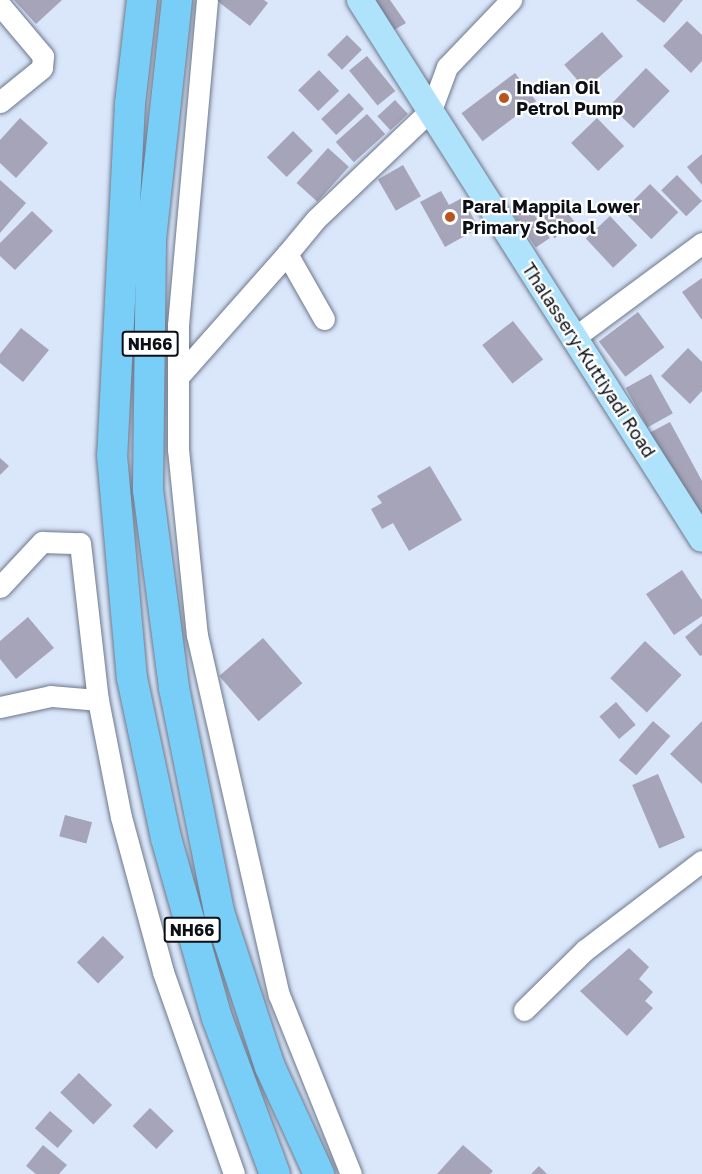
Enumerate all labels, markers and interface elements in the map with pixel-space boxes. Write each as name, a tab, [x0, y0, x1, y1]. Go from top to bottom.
place label: Indian Oil Petrol Pump	[516, 77, 623, 119]
marker: Indian Oil Petrol Pump	[497, 91, 511, 105]
place label: Paral Mappila Lower Primary School	[462, 196, 640, 238]
marker: Paral Mappila Lower Primary School	[443, 210, 457, 224]
street label: Thalassery-Kuttiyadi Road	[518, 258, 660, 462]
road number: NH66	[122, 331, 178, 357]
road number: NH66	[164, 917, 220, 943]

